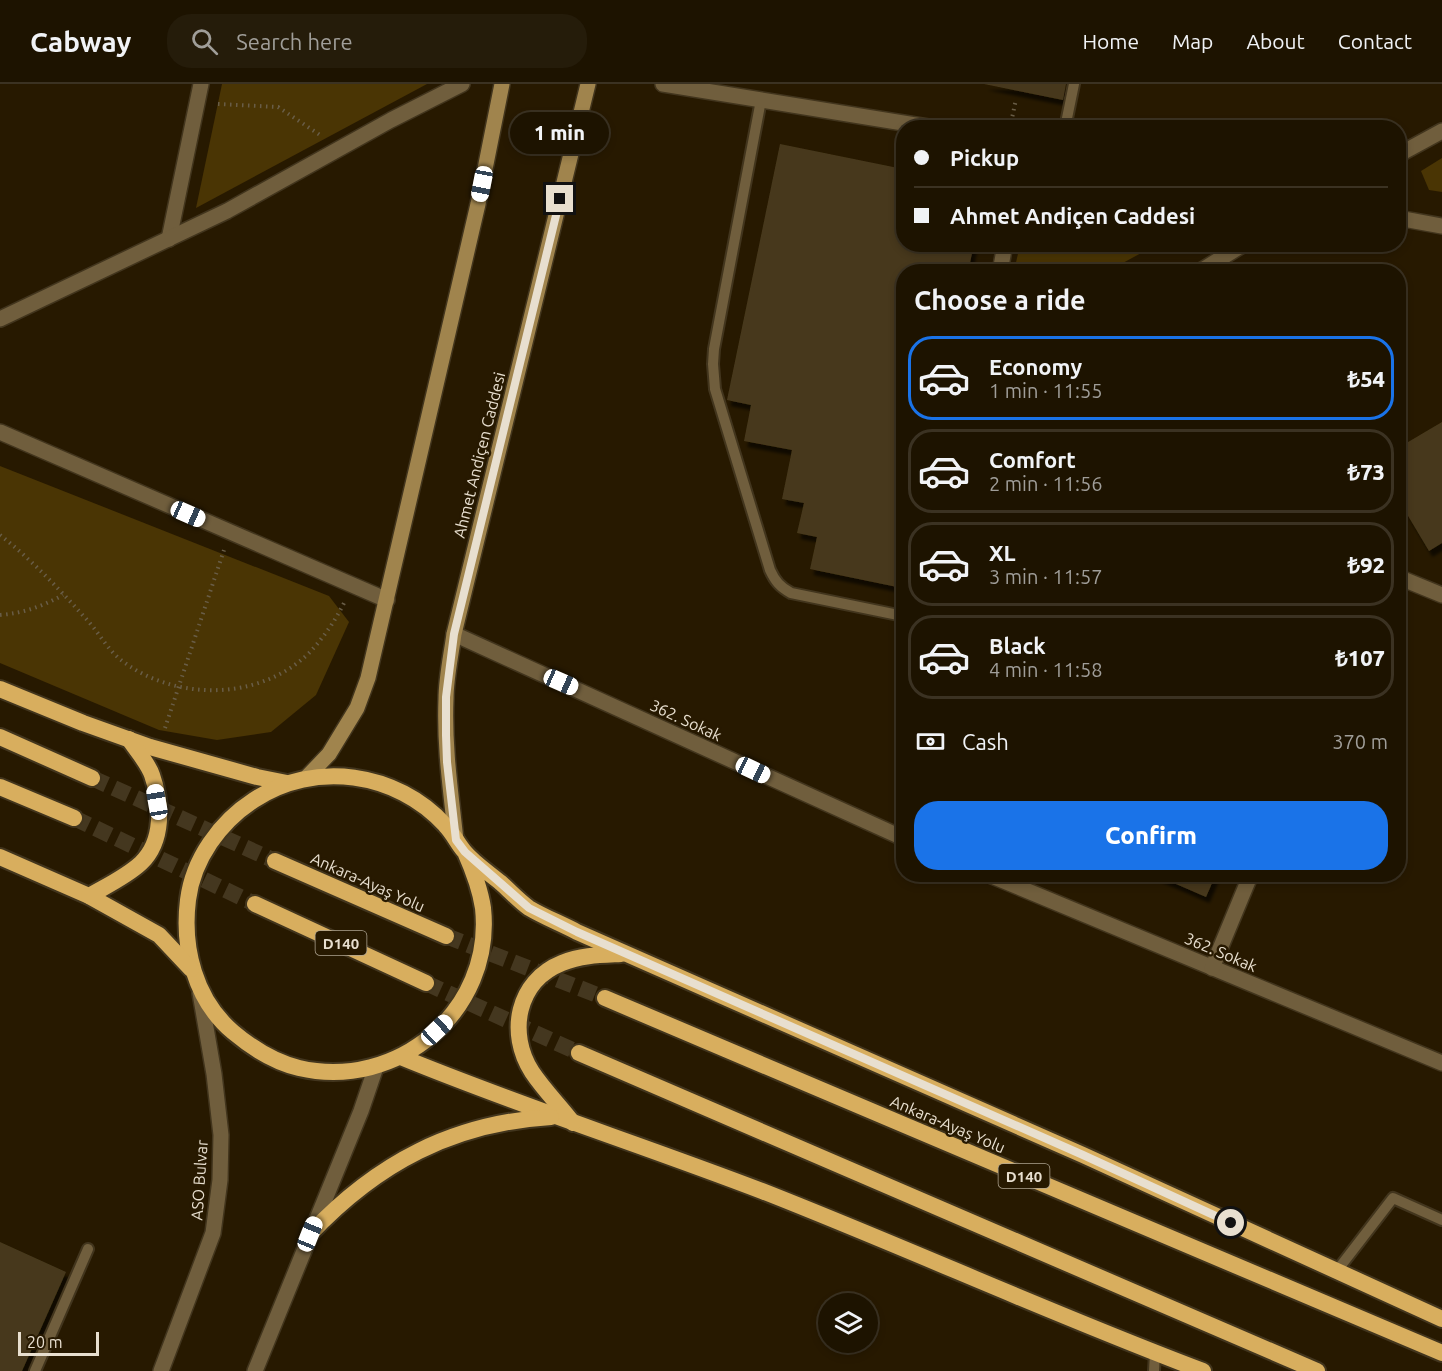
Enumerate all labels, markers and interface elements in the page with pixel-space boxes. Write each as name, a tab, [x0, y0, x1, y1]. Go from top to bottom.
search box	[167, 14, 587, 68]
icon: search	[188, 25, 221, 58]
text: Cabway	[30, 26, 131, 57]
text: Search here	[236, 29, 353, 54]
text: Home	[1082, 29, 1139, 53]
text: Map	[1172, 29, 1213, 53]
text: About	[1246, 29, 1305, 53]
text: Contact	[1338, 29, 1412, 53]
callout: 1 min	[510, 112, 610, 154]
text: 1 min	[534, 121, 585, 144]
text: Pickup	[950, 145, 1019, 170]
car	[470, 165, 494, 203]
route end	[546, 185, 573, 212]
text: Ahmet Andiçen Caddesi	[950, 203, 1195, 228]
text: Choose a ride	[914, 285, 1086, 315]
icon: car	[917, 351, 971, 405]
text: Economy	[989, 354, 1082, 379]
text: ₺54	[1348, 366, 1385, 391]
street label: Ahmet Andiçen Caddesi	[450, 370, 508, 540]
text: 1 min · 11:55	[989, 379, 1103, 402]
icon: car	[917, 444, 971, 498]
text: Comfort	[989, 447, 1076, 472]
text: ₺73	[1348, 459, 1385, 484]
text: 2 min · 11:56	[989, 472, 1103, 495]
car	[168, 498, 208, 530]
icon: car	[917, 537, 971, 591]
text: XL	[989, 540, 1016, 565]
text: ₺92	[1348, 552, 1385, 577]
text: 3 min · 11:57	[989, 565, 1103, 588]
icon: car	[917, 630, 971, 684]
text: Black	[989, 633, 1046, 658]
text: ₺107	[1335, 645, 1385, 670]
text: 4 min · 11:58	[989, 658, 1103, 681]
car	[541, 666, 581, 698]
street label: 362. Sokak	[647, 696, 725, 744]
icon: cash	[914, 725, 947, 758]
text: Cash	[962, 729, 1009, 754]
text: 370 m	[1332, 730, 1388, 753]
car	[733, 754, 773, 786]
car	[145, 783, 169, 821]
button: Confirm	[914, 801, 1388, 870]
street label: Ankara-Ayaş Yolu	[308, 849, 428, 915]
street label: 362. Sokak	[1182, 929, 1260, 975]
road number: D140	[316, 931, 366, 955]
car	[418, 1011, 456, 1049]
street label: Ankara-Ayaş Yolu	[888, 1092, 1008, 1156]
street label: ASO Bulvar	[187, 1139, 211, 1221]
road number: D140	[998, 1164, 1050, 1188]
route start	[1217, 1209, 1244, 1236]
car	[295, 1214, 325, 1254]
map controls	[818, 1293, 878, 1353]
button: layers	[818, 1293, 878, 1353]
scale bar	[18, 1329, 99, 1356]
text: 20 m	[27, 1333, 63, 1351]

